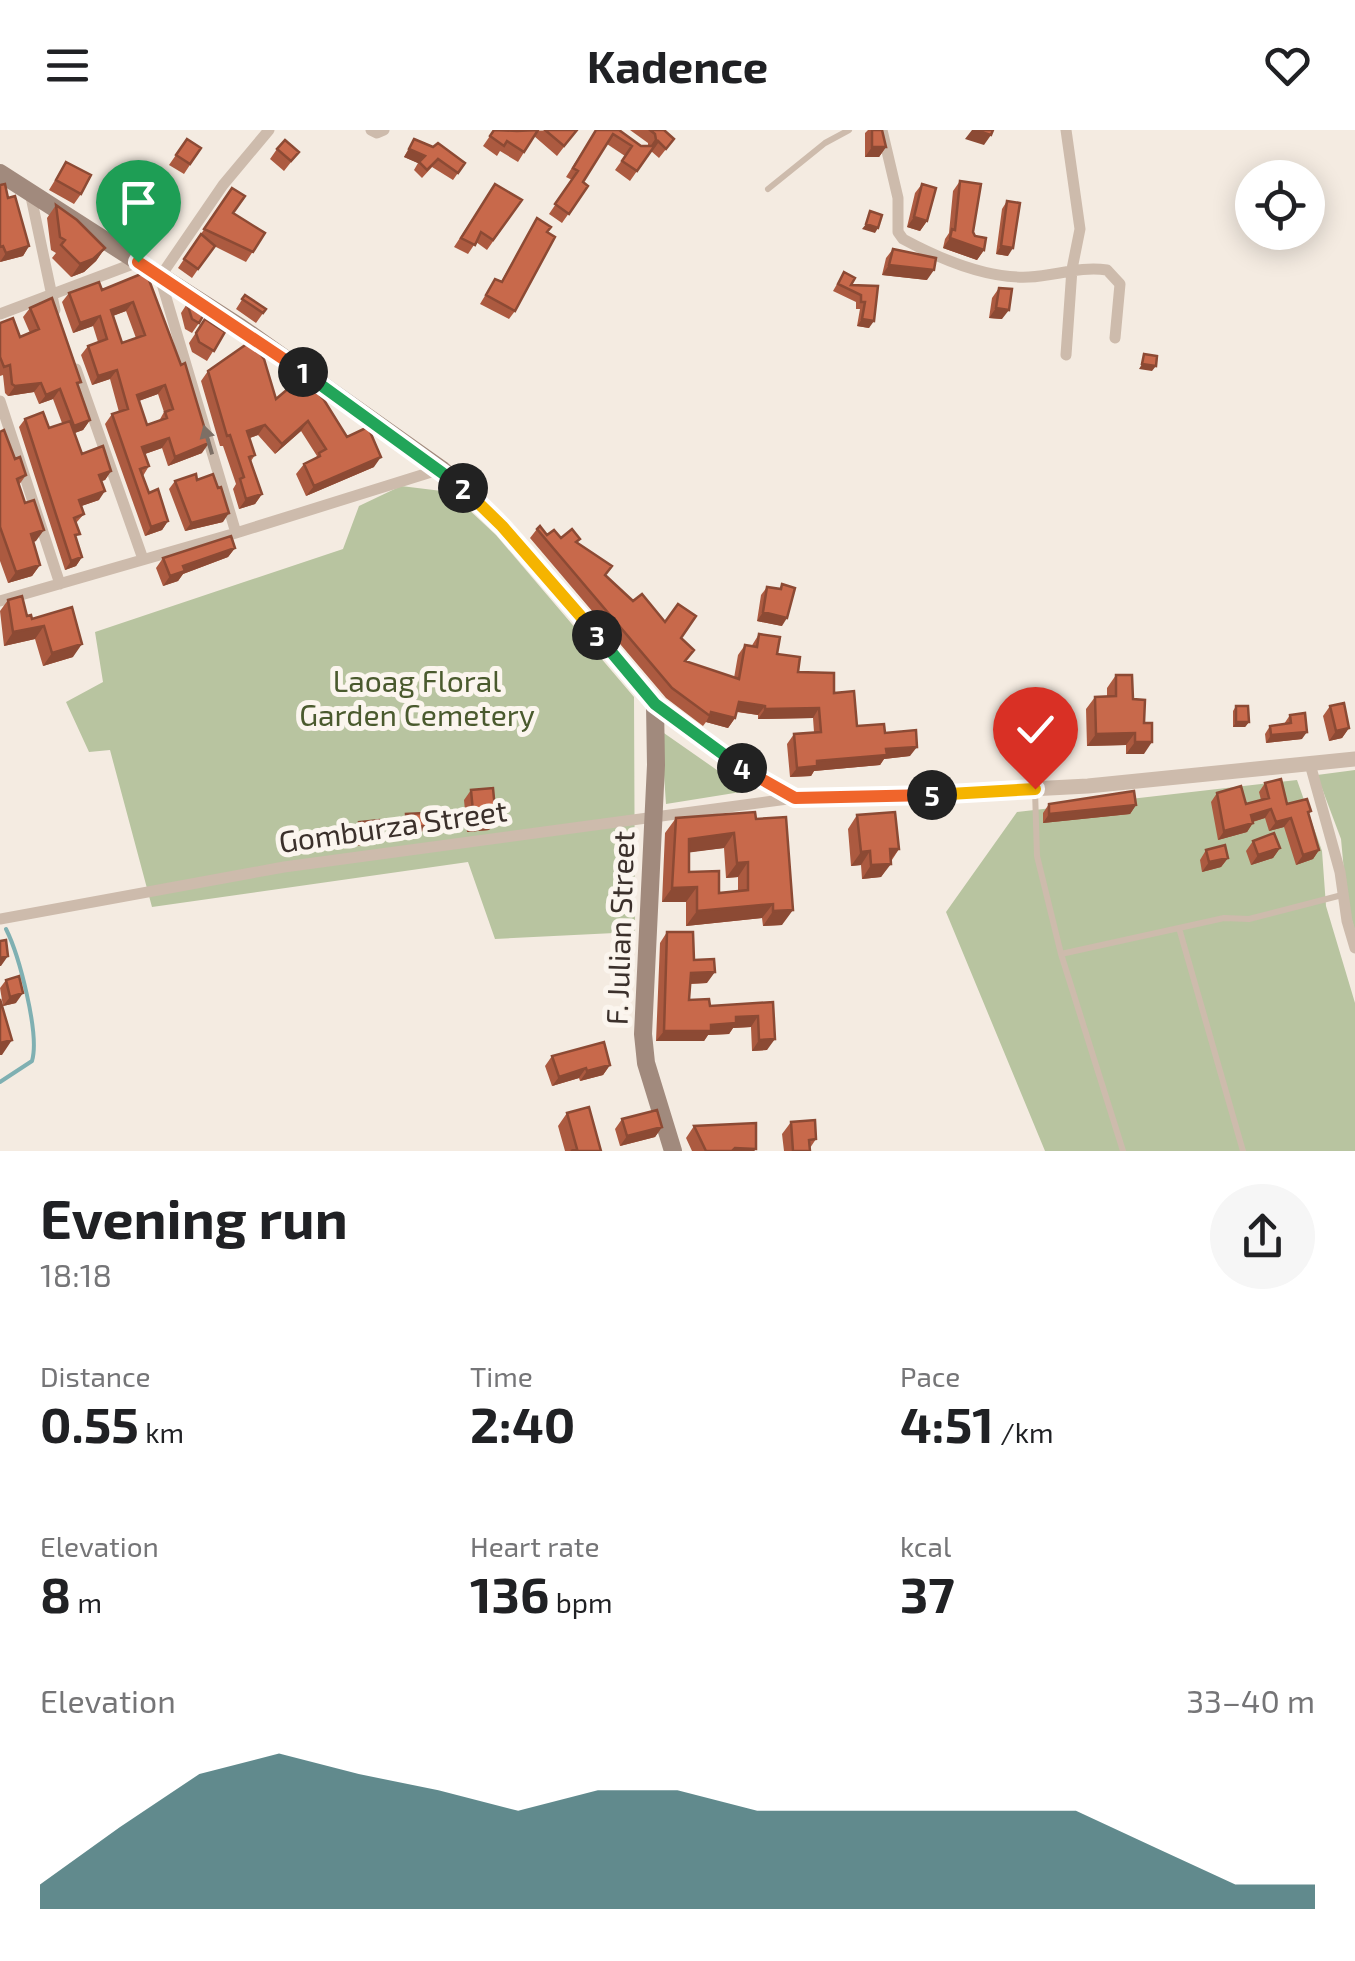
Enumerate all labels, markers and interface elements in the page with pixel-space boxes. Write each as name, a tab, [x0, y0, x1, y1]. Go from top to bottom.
icon: menu	[40, 38, 95, 93]
text: Kadence	[587, 38, 768, 92]
icon: heart	[1260, 38, 1315, 93]
pin	[96, 160, 181, 263]
map controls	[1235, 160, 1325, 250]
button: locate	[1235, 160, 1325, 250]
icon: arrive	[111, 175, 166, 230]
pin: 1	[278, 347, 328, 397]
text: 1	[297, 355, 309, 389]
one-way arrow	[200, 424, 215, 455]
pin: 2	[438, 463, 488, 513]
text: 2	[455, 471, 471, 505]
pin: 3	[572, 610, 622, 660]
text: 3	[589, 618, 605, 652]
park label: Laoag Floral Garden Cemetery	[299, 662, 535, 732]
pin	[993, 687, 1078, 790]
icon: check	[1008, 702, 1063, 757]
pin: 4	[717, 743, 767, 793]
text: 4	[733, 751, 751, 785]
pin: 5	[907, 770, 957, 820]
text: 5	[924, 778, 940, 812]
street label: Gomburza Street	[276, 791, 509, 859]
street label: F. Julian Street	[598, 830, 640, 1026]
text: Evening run	[40, 1184, 348, 1250]
button: share	[1210, 1184, 1315, 1289]
text: 18:18	[40, 1255, 112, 1293]
text: Distance	[40, 1359, 151, 1393]
text: Time	[470, 1359, 533, 1393]
text: Pace	[900, 1359, 960, 1393]
text: 0.55	[40, 1393, 139, 1453]
text: 2:40	[470, 1393, 575, 1453]
text: 4:51	[900, 1393, 994, 1453]
text: km	[139, 1415, 184, 1449]
text: /km	[994, 1415, 1053, 1449]
text: Elevation	[40, 1529, 159, 1563]
text: Heart rate	[470, 1529, 600, 1563]
text: kcal	[900, 1529, 951, 1563]
text: 8	[40, 1563, 71, 1623]
text: 136	[470, 1563, 549, 1623]
text: 37	[900, 1563, 955, 1623]
text: m	[71, 1585, 102, 1619]
text: bpm	[549, 1585, 612, 1619]
text: Elevation	[40, 1681, 176, 1719]
text: 33–40 m	[1186, 1681, 1315, 1719]

